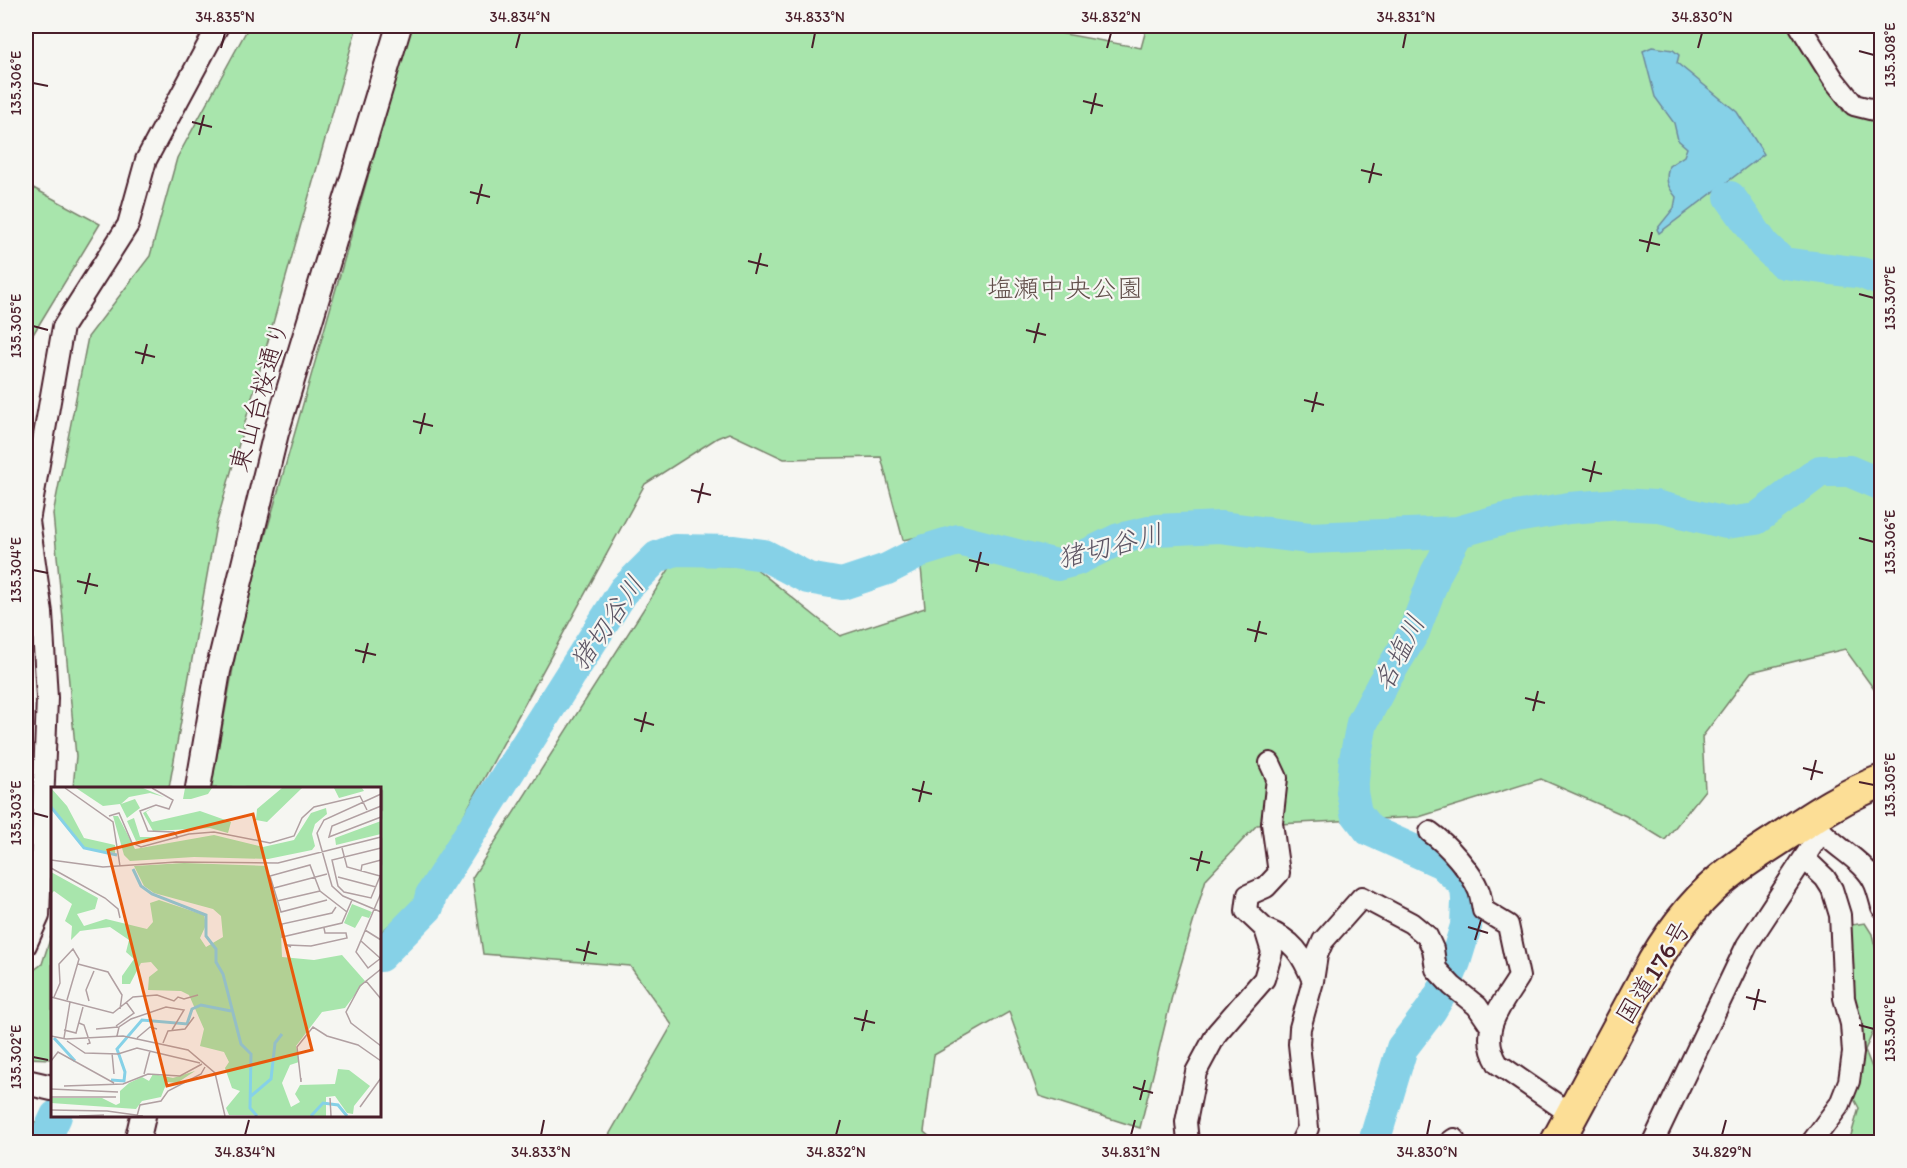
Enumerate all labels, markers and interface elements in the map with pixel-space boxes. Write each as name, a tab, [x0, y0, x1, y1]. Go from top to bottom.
text: 34.835°N	[195, 8, 255, 26]
text: 34.834°N	[490, 8, 550, 26]
text: 34.833°N	[785, 8, 845, 26]
text: 34.832°N	[1081, 8, 1141, 26]
text: 34.831°N	[1377, 8, 1435, 26]
text: 34.830°N	[1671, 8, 1733, 26]
text: 135.308°E	[1881, 22, 1899, 88]
text: 135.306°E	[7, 51, 25, 115]
text: 135.307°E	[1881, 266, 1899, 330]
park label: 塩瀬中央公園	[987, 272, 1143, 304]
text: 135.305°E	[7, 294, 25, 358]
street label: 東山台桜通り	[222, 317, 296, 475]
text: 135.306°E	[1881, 510, 1899, 574]
water label: 猪切谷川	[1053, 516, 1166, 575]
text: 135.304°E	[7, 537, 25, 603]
water label: 猪切谷川	[562, 569, 651, 676]
water label: 名塩川	[1365, 609, 1432, 696]
text: 135.305°E	[1881, 753, 1899, 817]
text: 135.303°E	[7, 781, 25, 846]
inset map	[51, 787, 381, 1117]
street label: 国道176号	[1609, 914, 1697, 1030]
text: 135.304°E	[1881, 996, 1899, 1062]
text: 135.302°E	[7, 1025, 25, 1089]
text: 34.834°N	[215, 1143, 275, 1161]
text: 34.833°N	[511, 1143, 571, 1161]
text: 34.832°N	[806, 1143, 866, 1161]
text: 34.831°N	[1102, 1143, 1160, 1161]
text: 34.830°N	[1396, 1143, 1458, 1161]
text: 34.829°N	[1692, 1143, 1752, 1161]

